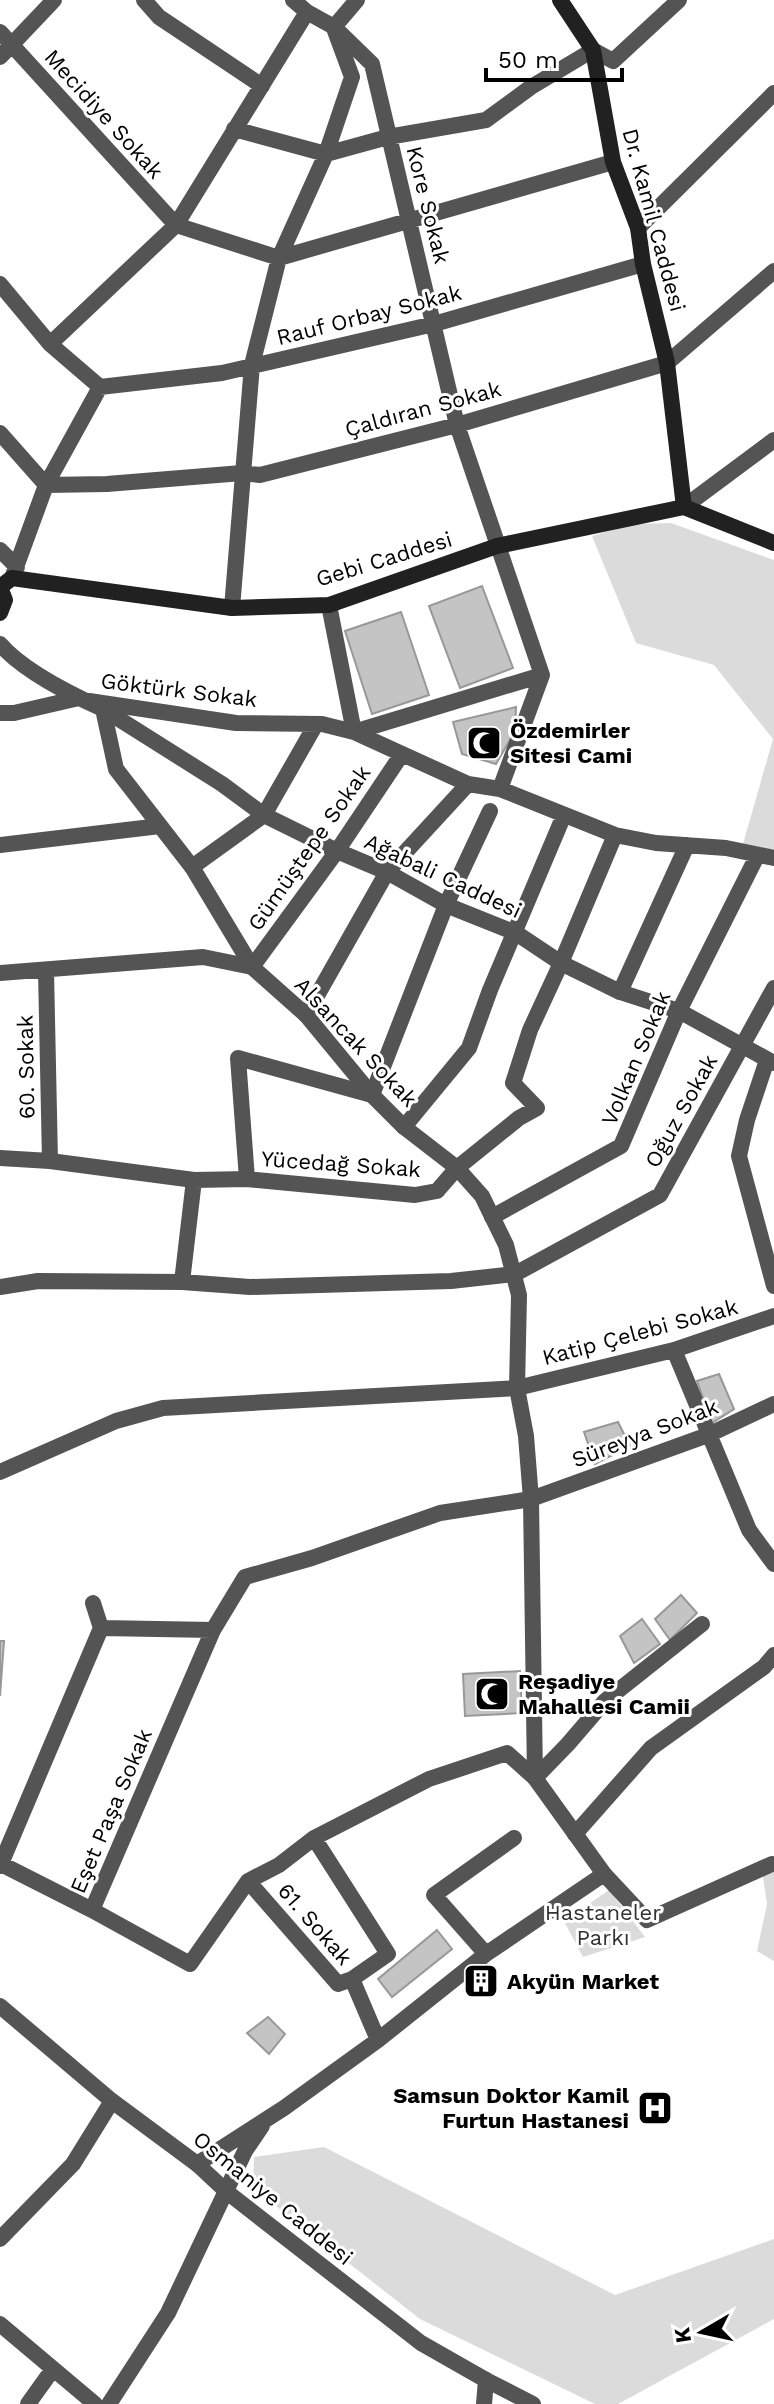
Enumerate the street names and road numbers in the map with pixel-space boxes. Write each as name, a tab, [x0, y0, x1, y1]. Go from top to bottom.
street label: Mecidiye Sokak	[39, 44, 169, 184]
street label: Dr. Kamil Caddesi	[618, 126, 690, 314]
street label: Kore Sokak	[401, 144, 455, 266]
street label: Rauf Orbay Sokak	[274, 280, 464, 350]
street label: Çaldıran Sokak	[342, 376, 504, 442]
street label: Gebi Caddesi	[313, 526, 455, 592]
street label: Göktürk Sokak	[99, 668, 259, 712]
street label: Gümüştepe Sokak	[243, 761, 375, 935]
street label: Ağabali Caddesi	[361, 829, 525, 923]
street label: Alsancak Sokak	[290, 972, 422, 1112]
street label: Volkan Sokak	[596, 987, 676, 1129]
street label: 60. Sokak	[13, 1015, 39, 1119]
street label: Oğuz Sokak	[640, 1050, 722, 1172]
street label: Yücedağ Sokak	[260, 1146, 422, 1182]
street label: Katip Çelebi Sokak	[540, 1294, 740, 1370]
street label: Süreyya Sokak	[568, 1394, 722, 1472]
street label: Eşet Paşa Sokak	[65, 1725, 157, 1897]
street label: 61. Sokak	[273, 1878, 357, 1970]
street label: Osmaniye Caddesi	[188, 2126, 358, 2270]

